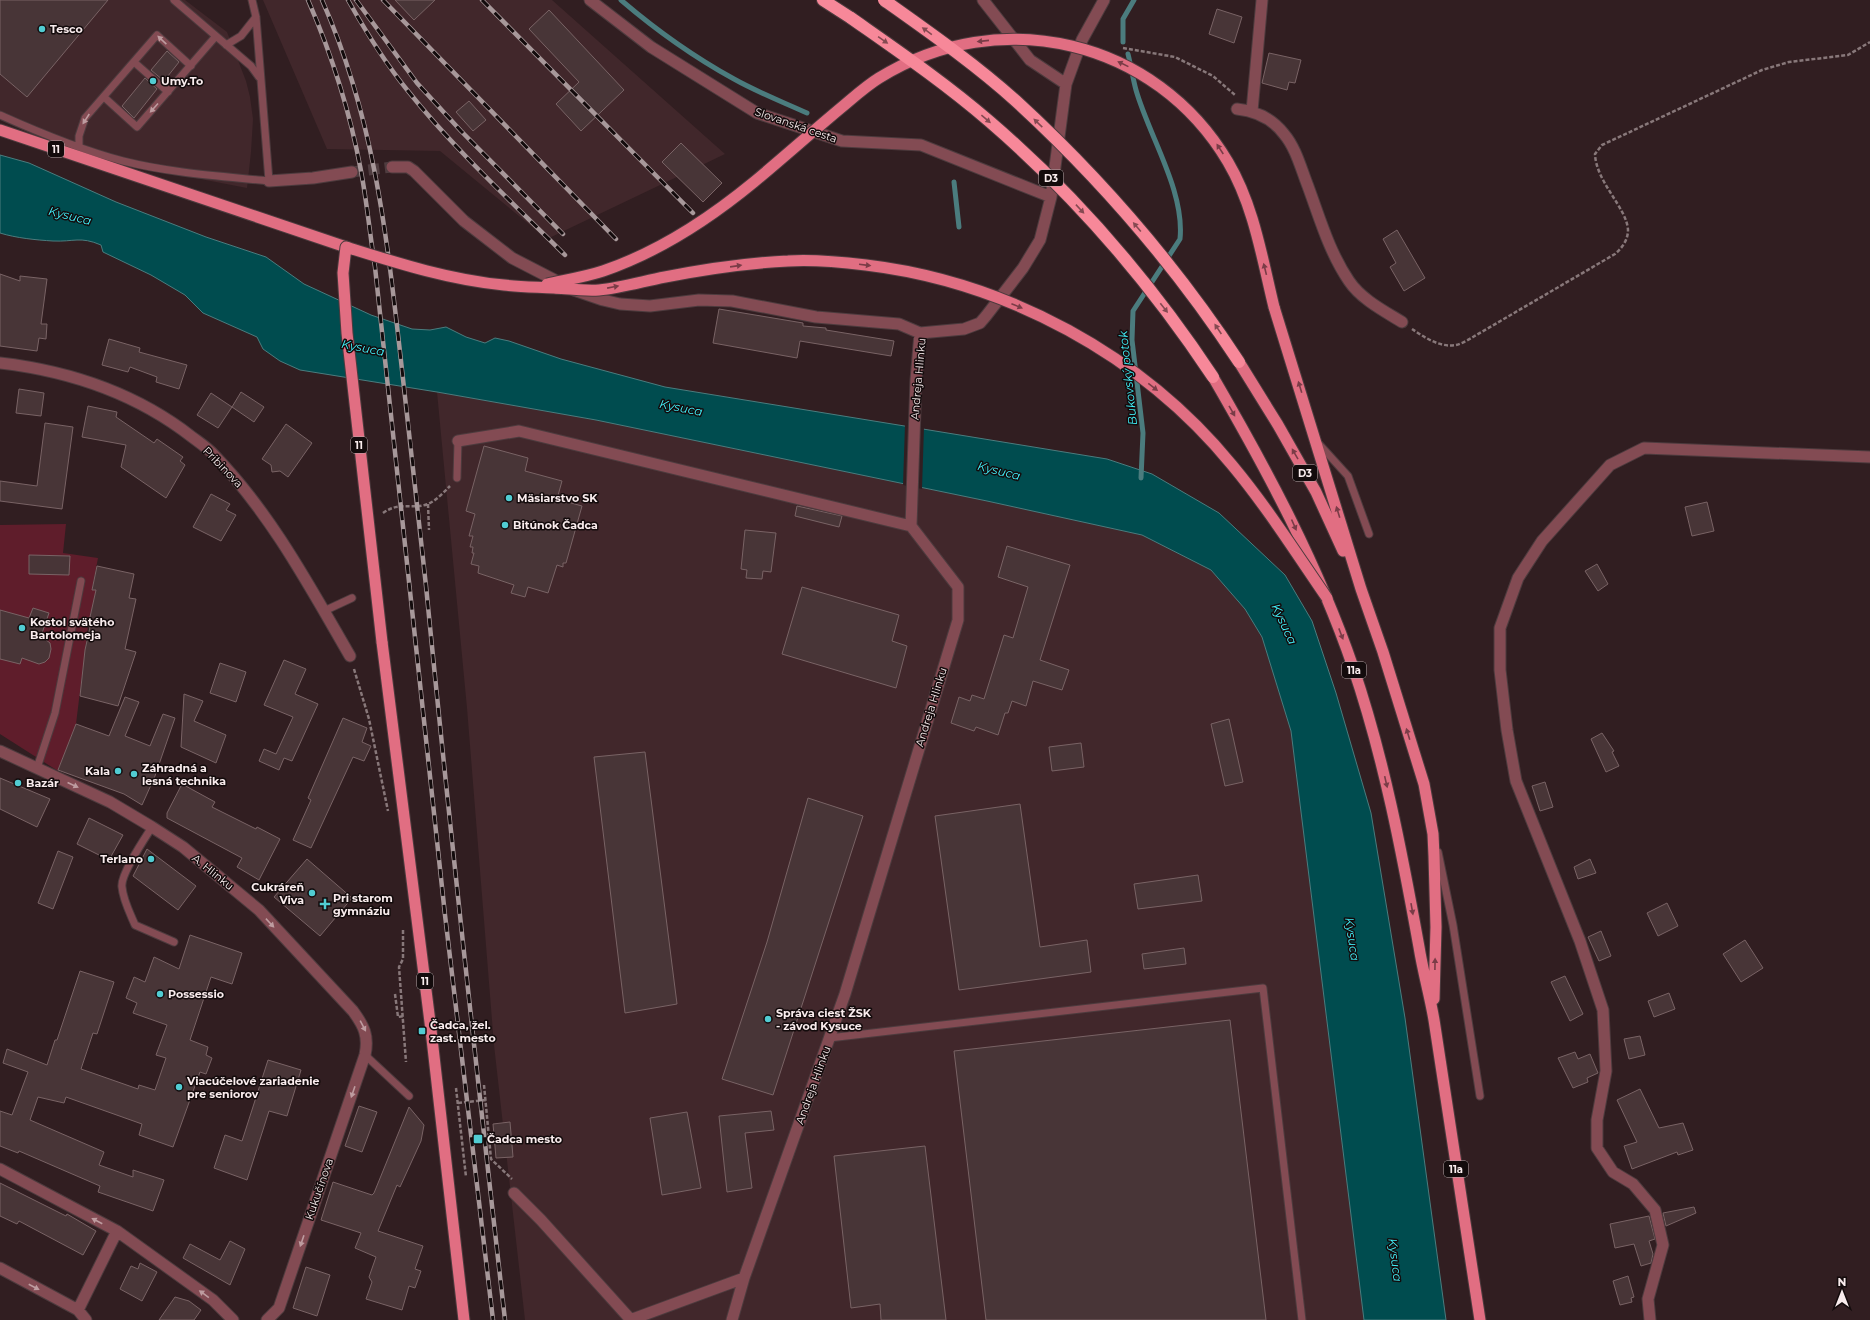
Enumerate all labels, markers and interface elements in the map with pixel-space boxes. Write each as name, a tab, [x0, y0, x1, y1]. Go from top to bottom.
place label: Tesco	[50, 22, 83, 36]
marker: Tesco	[37, 24, 47, 34]
one-way arrow	[922, 27, 933, 35]
one-way arrow	[157, 35, 167, 44]
one-way arrow	[878, 36, 888, 44]
one-way arrow	[977, 38, 989, 44]
one-way arrow	[1117, 61, 1129, 67]
place label: Umy.To	[161, 74, 203, 88]
marker: Umy.To	[148, 76, 158, 86]
one-way arrow	[149, 103, 158, 113]
street label: Slovanská cesta	[753, 104, 839, 146]
one-way arrow	[82, 113, 89, 124]
one-way arrow	[981, 115, 992, 124]
one-way arrow	[1033, 118, 1043, 128]
road number: 11	[48, 141, 64, 157]
one-way arrow	[1216, 143, 1223, 154]
road number: D3	[1039, 170, 1063, 186]
water label: Kysuca	[47, 203, 93, 228]
one-way arrow	[1075, 204, 1085, 214]
one-way arrow	[1133, 222, 1142, 232]
one-way arrow	[730, 262, 742, 269]
one-way arrow	[859, 262, 871, 268]
one-way arrow	[1262, 263, 1268, 276]
one-way arrow	[607, 284, 620, 290]
one-way arrow	[1160, 302, 1169, 313]
one-way arrow	[1012, 303, 1023, 309]
one-way arrow	[1214, 323, 1221, 335]
water label: Bukovský potok	[1115, 329, 1140, 426]
water label: Kysuca	[340, 336, 386, 359]
street label: Andreja Hlinku	[907, 337, 929, 421]
one-way arrow	[1297, 381, 1303, 393]
one-way arrow	[1147, 382, 1158, 391]
water label: Kysuca	[658, 396, 704, 419]
one-way arrow	[1229, 405, 1236, 417]
road number: 11	[351, 437, 367, 453]
street label: Pribinova	[200, 444, 246, 490]
one-way arrow	[1291, 448, 1298, 460]
water label: Kysuca	[976, 458, 1022, 483]
road number: D3	[1293, 465, 1317, 481]
place label: Mäsiarstvo SK	[517, 491, 598, 505]
marker: Mäsiarstvo SK	[504, 493, 514, 503]
one-way arrow	[1335, 506, 1341, 518]
place label: Bitúnok Čadca	[513, 518, 598, 532]
one-way arrow	[1291, 519, 1297, 531]
marker: Bitúnok Čadca	[500, 520, 510, 530]
water label: Kysuca	[1268, 601, 1300, 647]
place label: Kostol svätého Bartolomeja	[30, 615, 114, 642]
marker: Kostol svätého Bartolomeja	[17, 623, 27, 633]
one-way arrow	[1338, 629, 1344, 641]
road number: 11a	[1342, 662, 1366, 678]
street label: Andreja Hlinku	[912, 666, 950, 748]
one-way arrow	[1405, 727, 1411, 739]
place label: Záhradná a lesná technika	[142, 761, 226, 788]
place label: Kala	[85, 764, 110, 778]
marker: Kala	[113, 766, 123, 776]
marker: Záhradná a lesná technika	[129, 769, 139, 779]
place label: Bazár	[26, 776, 59, 790]
one-way arrow	[1383, 776, 1389, 788]
marker: Bazár	[13, 778, 23, 788]
one-way arrow	[68, 782, 79, 788]
street label: A. Hlinku	[189, 851, 237, 893]
place label: Terlano	[100, 852, 143, 866]
marker: Terlano	[146, 854, 156, 864]
place label: Cukráreň Viva	[251, 880, 304, 907]
marker: Cukráreň Viva	[307, 888, 317, 898]
place label: Pri starom gymnáziu	[333, 891, 393, 918]
marker: Pri starom gymnáziu	[320, 899, 330, 909]
one-way arrow	[1410, 903, 1416, 915]
water label: Kysuca	[1342, 916, 1363, 962]
one-way arrow	[266, 918, 275, 928]
one-way arrow	[1432, 957, 1438, 970]
road number: 11	[417, 973, 433, 989]
place label: Possessio	[168, 987, 224, 1001]
marker: Possessio	[155, 989, 165, 999]
place label: Správa ciest ŽSK - závod Kysuce	[776, 1006, 872, 1033]
marker: Správa ciest ŽSK - závod Kysuce	[763, 1014, 773, 1024]
place label: Čadca, žel. zast. mesto	[430, 1018, 496, 1045]
one-way arrow	[360, 1021, 366, 1032]
marker: Čadca, žel. zast. mesto	[417, 1026, 427, 1036]
street label: Andreja Hlinku	[792, 1044, 834, 1126]
place label: Viacúčelové zariadenie pre seniorov	[186, 1074, 320, 1101]
marker: Viacúčelové zariadenie pre seniorov	[174, 1082, 184, 1092]
one-way arrow	[349, 1086, 355, 1098]
place label: Čadca mesto	[487, 1132, 562, 1146]
marker: Čadca mesto	[472, 1133, 484, 1145]
street label: Kukučínova	[302, 1156, 336, 1222]
road number: 11a	[1444, 1161, 1468, 1177]
one-way arrow	[91, 1217, 103, 1224]
one-way arrow	[298, 1235, 304, 1247]
water label: Kysuca	[1385, 1237, 1406, 1283]
north arrow	[1822, 1272, 1862, 1312]
text: N	[1838, 1275, 1846, 1289]
one-way arrow	[28, 1284, 40, 1290]
one-way arrow	[199, 1290, 209, 1298]

